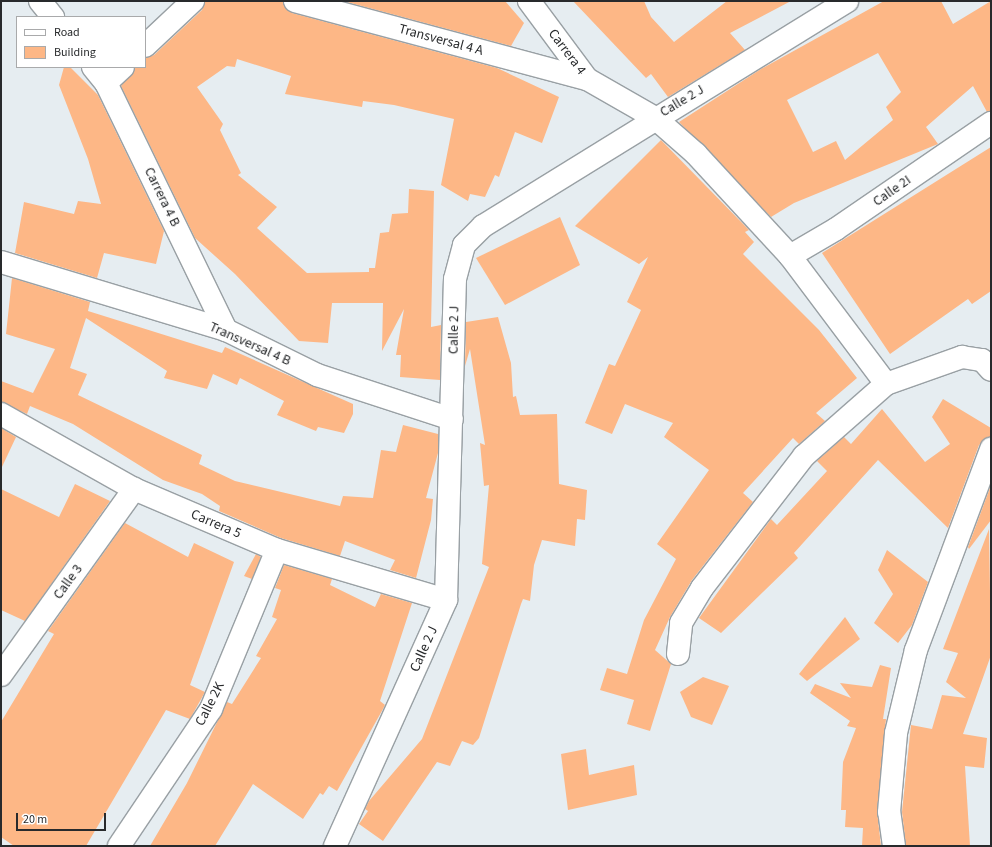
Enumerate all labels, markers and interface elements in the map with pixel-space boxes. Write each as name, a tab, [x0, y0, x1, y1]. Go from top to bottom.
legend	[16, 16, 146, 68]
street label: Transversal 4 A	[397, 21, 485, 59]
text: Road	[54, 24, 80, 41]
street label: Carrera 4	[544, 26, 590, 78]
text: Building	[54, 44, 96, 61]
street label: Calle 2 J	[657, 81, 707, 121]
street label: Carrera 4 B	[140, 165, 184, 229]
street label: Calle 2I	[870, 172, 914, 210]
street label: Calle 2 J	[445, 306, 463, 354]
street label: Transversal 4 B	[207, 319, 293, 369]
street label: Carrera 5	[188, 506, 244, 542]
street label: Calle 3	[50, 561, 86, 603]
street label: Calle 2 J	[406, 623, 442, 675]
street label: Calle 2K	[192, 679, 228, 729]
scale bar	[18, 805, 108, 831]
text: 20 m	[23, 811, 47, 828]

